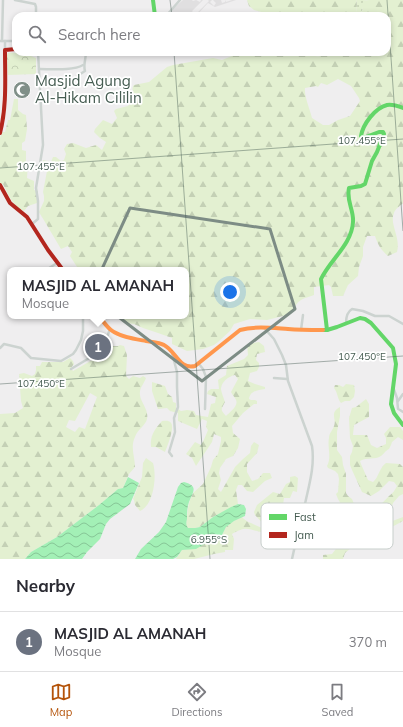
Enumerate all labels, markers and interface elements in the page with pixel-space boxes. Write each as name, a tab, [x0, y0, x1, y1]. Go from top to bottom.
search box	[12, 12, 391, 56]
icon: search	[26, 23, 48, 45]
text: Search here	[58, 25, 140, 44]
place label: Masjid Agung Al-Hikam Cililin	[35, 71, 142, 107]
mosque icon: Masjid Agung Al-Hikam Cililin	[12, 80, 32, 100]
text: 107.455°E	[338, 134, 386, 147]
text: 107.455°E	[17, 160, 65, 173]
popup	[7, 267, 189, 319]
text: MASJID AL AMANAH	[22, 276, 174, 295]
your location	[220, 282, 240, 302]
text: Mosque	[22, 295, 69, 311]
pin: 1	[85, 332, 111, 362]
text: 107.450°E	[338, 350, 386, 363]
text: 107.450°E	[17, 377, 65, 390]
legend	[261, 503, 393, 549]
text: Fast	[294, 510, 316, 524]
text: Jam	[294, 528, 314, 542]
text: 6.955°S	[191, 533, 227, 546]
text: Nearby	[16, 575, 75, 596]
text: MASJID AL AMANAH	[54, 624, 206, 643]
text: 1	[25, 634, 33, 650]
text: 370 m	[349, 634, 387, 650]
text: Mosque	[54, 643, 101, 659]
tab: Map	[50, 681, 72, 719]
tab: Directions	[172, 681, 222, 719]
tab: Saved	[322, 681, 353, 719]

